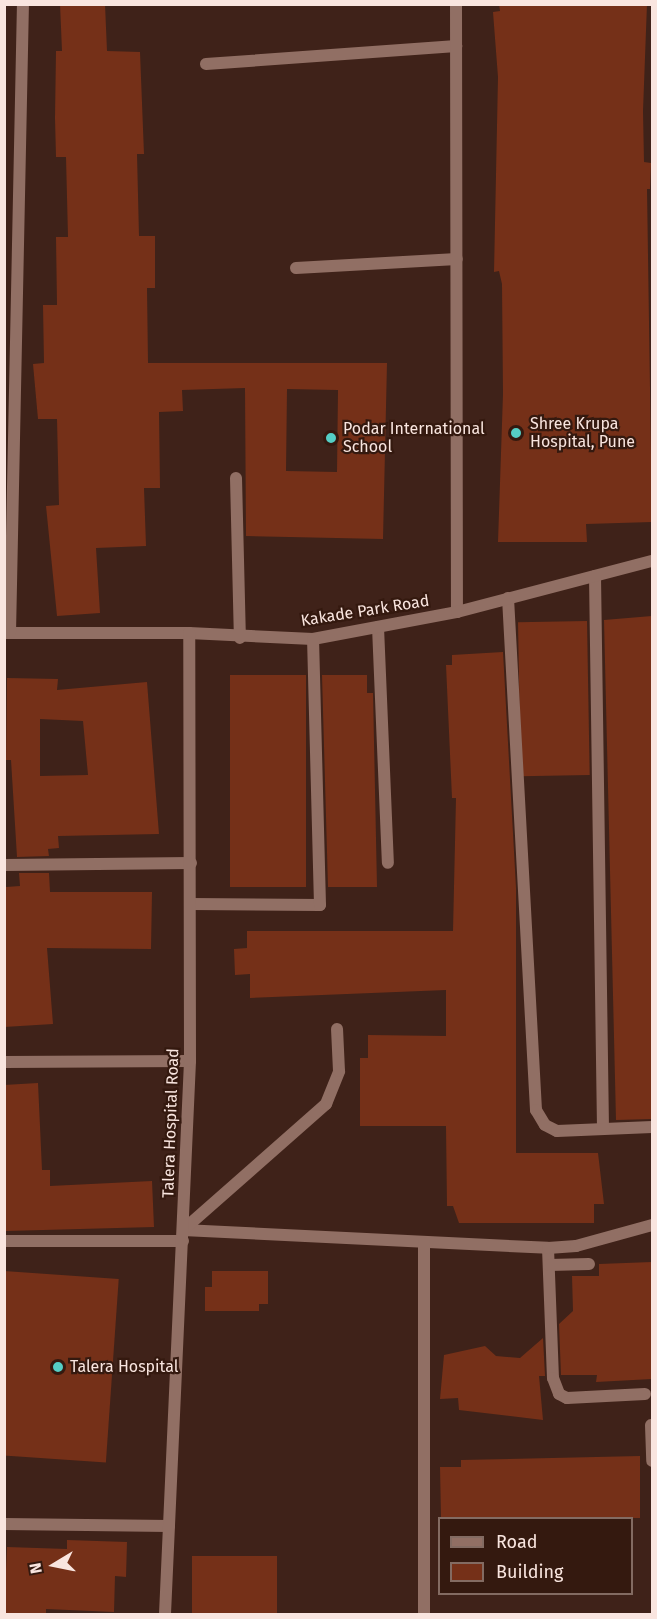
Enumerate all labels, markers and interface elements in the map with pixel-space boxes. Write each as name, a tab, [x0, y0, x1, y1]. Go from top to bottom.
place label: Shree Krupa Hospital, Pune	[530, 414, 635, 452]
place label: Podar International School	[343, 419, 485, 457]
marker: Shree Krupa Hospital, Pune	[507, 424, 525, 442]
marker: Podar International School	[324, 431, 338, 445]
street label: Kakade Park Road	[299, 591, 431, 631]
street label: Talera Hospital Road	[159, 1048, 183, 1198]
place label: Talera Hospital	[70, 1357, 179, 1377]
marker: Talera Hospital	[51, 1360, 65, 1374]
legend	[438, 1517, 633, 1595]
text: Road	[496, 1531, 538, 1553]
north arrow	[24, 1535, 84, 1595]
text: N	[26, 1561, 46, 1575]
text: Building	[496, 1561, 563, 1583]

